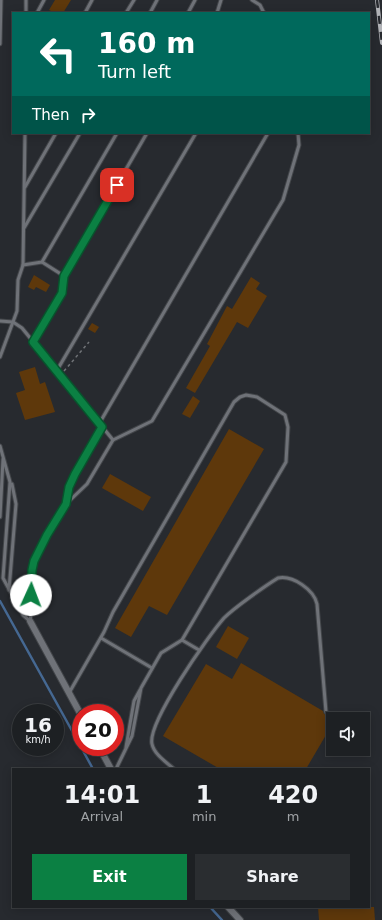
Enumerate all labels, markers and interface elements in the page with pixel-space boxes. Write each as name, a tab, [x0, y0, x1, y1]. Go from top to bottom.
text: 160 m	[98, 27, 195, 60]
icon: left	[32, 28, 84, 80]
text: Turn left	[98, 61, 171, 82]
icon: right	[77, 104, 99, 126]
text: Then	[32, 106, 69, 124]
pin	[100, 168, 134, 202]
icon: arrive	[106, 174, 128, 196]
position arrow	[10, 574, 52, 616]
speed limit sign: 20	[72, 704, 124, 756]
map controls	[326, 712, 370, 756]
button: sound	[326, 712, 370, 756]
text: 16	[24, 713, 52, 737]
text: km/h	[25, 734, 51, 745]
text: 14:01	[64, 781, 140, 809]
text: 1	[196, 781, 212, 809]
text: 420	[268, 781, 318, 809]
text: Arrival	[81, 809, 123, 824]
text: min	[192, 809, 216, 824]
text: m	[287, 809, 300, 824]
button: Exit	[32, 854, 187, 900]
button: Share	[195, 854, 350, 900]

